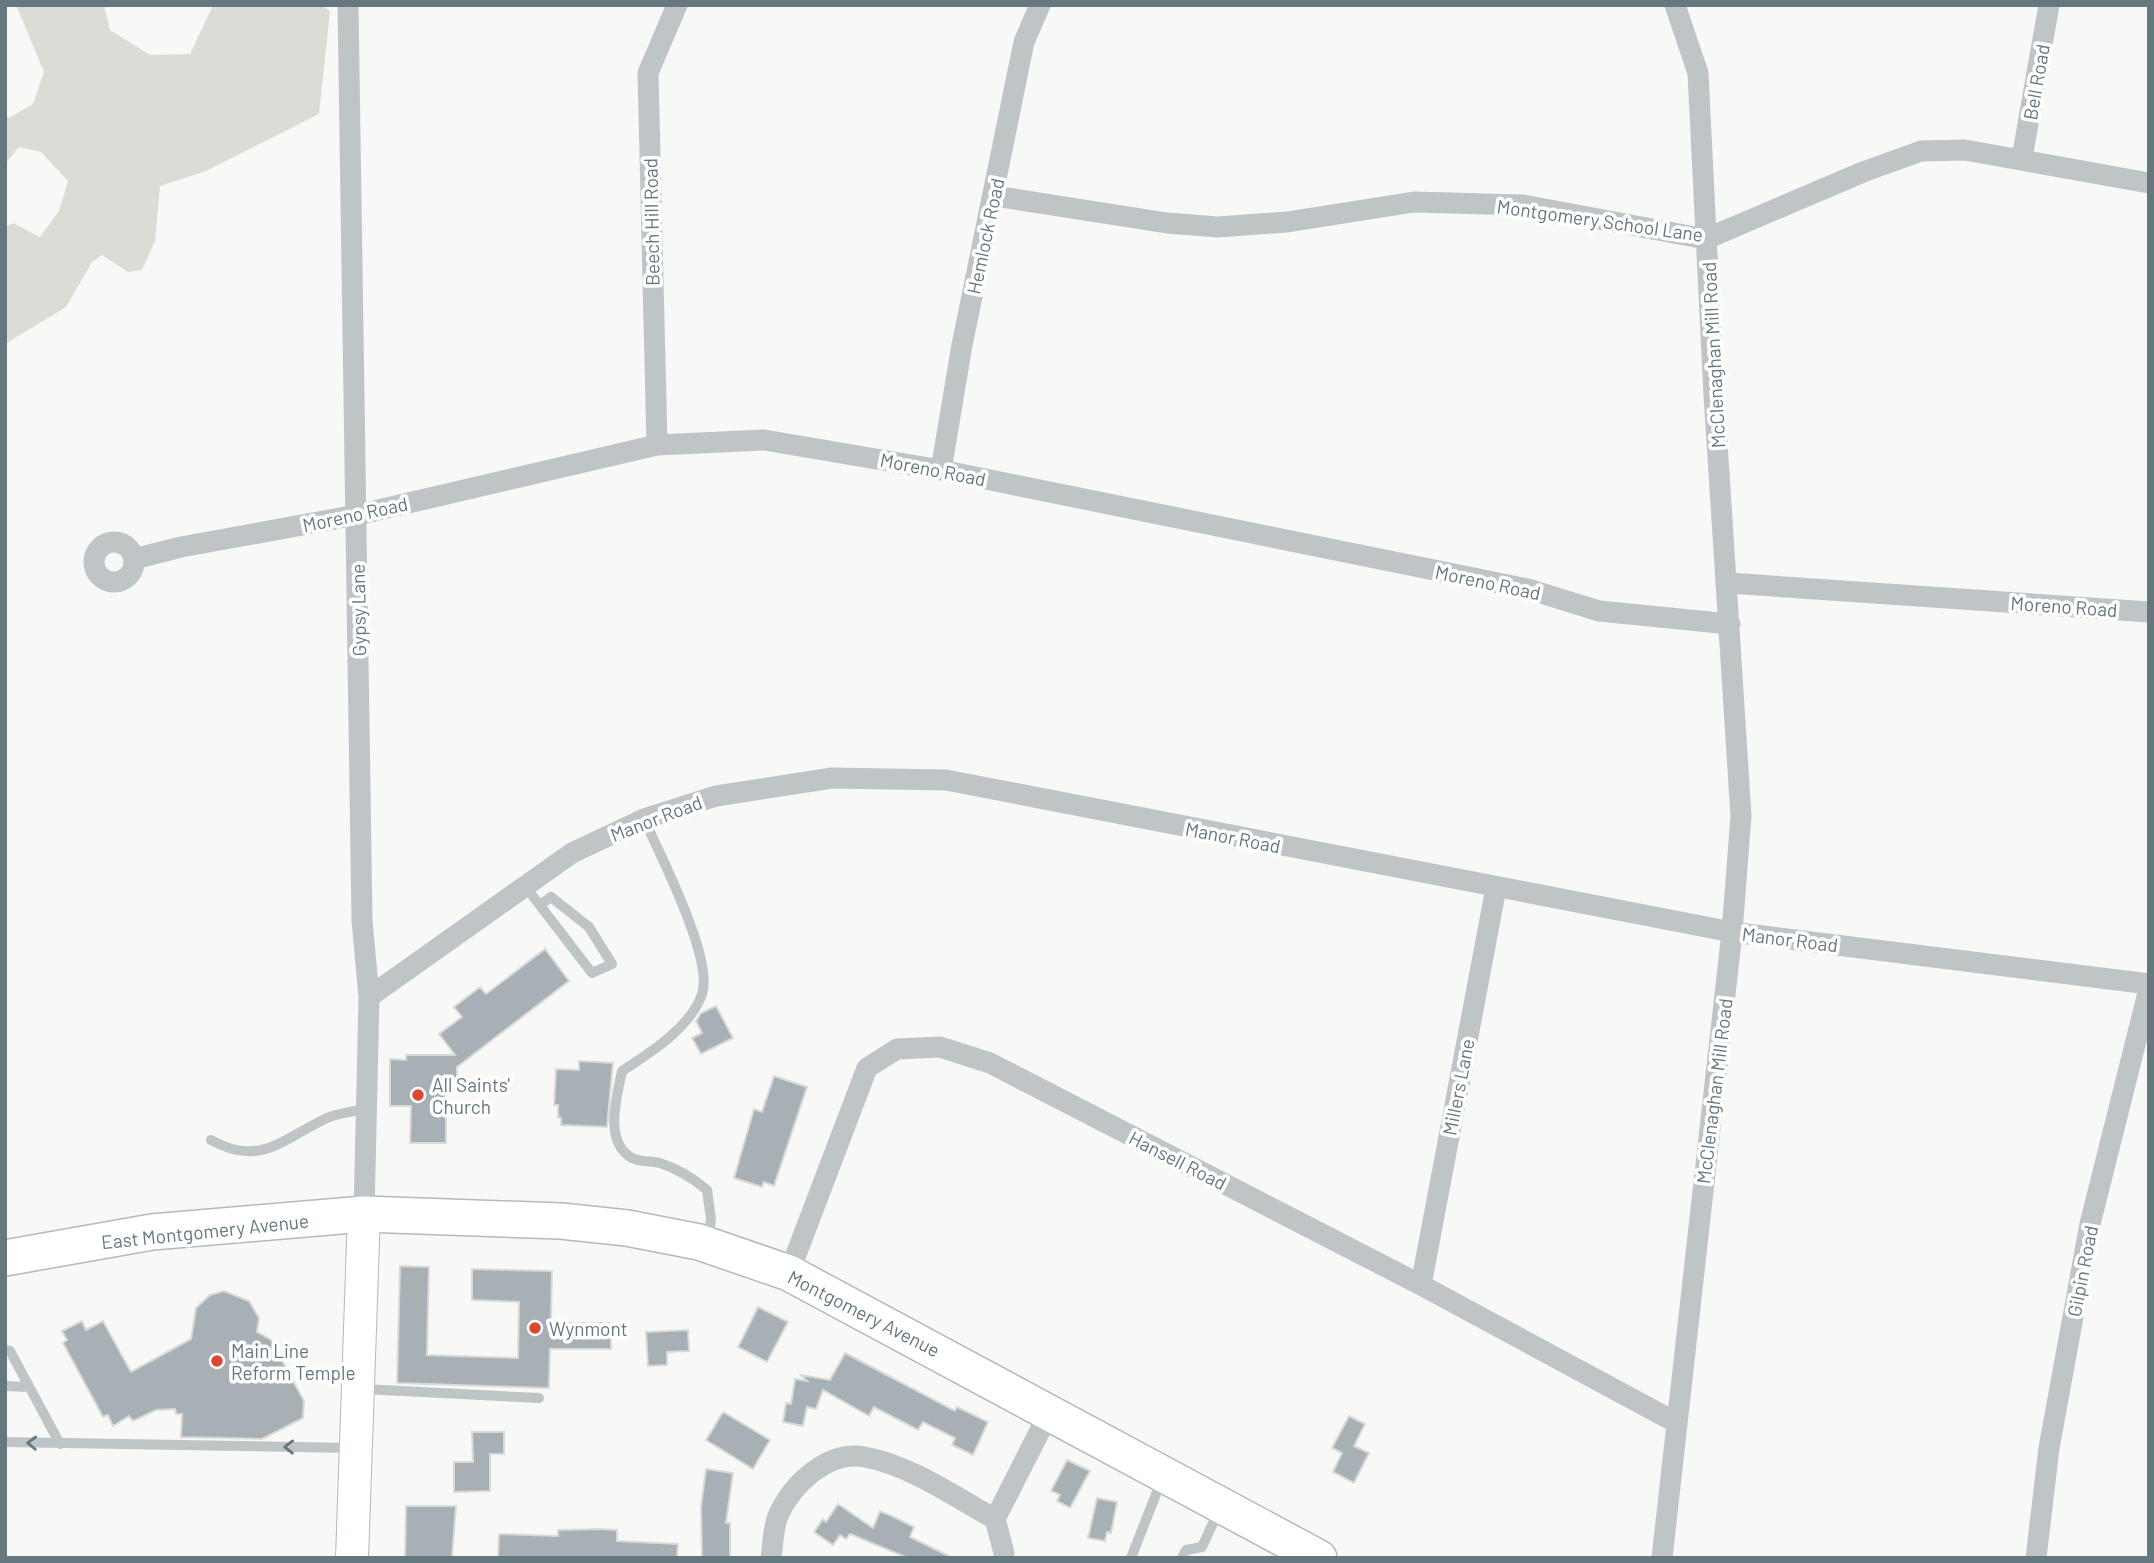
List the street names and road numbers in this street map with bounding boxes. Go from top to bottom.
street label: Bell Road [2018,42,2054,122]
street label: Beech Hill Road [638,158,664,286]
street label: Hemlock Road [961,176,1009,296]
street label: Montgomery School Lane [1495,194,1705,246]
street label: McClenaghan Mill Road [1697,261,1729,449]
street label: Moreno Road [878,447,988,491]
street label: Moreno Road [300,492,410,536]
street label: Moreno Road [1433,560,1543,604]
street label: Gypsy Lane [346,563,370,657]
street label: Moreno Road [2010,591,2118,621]
street label: Manor Road [607,790,705,846]
street label: Manor Road [1183,817,1283,857]
street label: Manor Road [1741,922,1839,956]
street label: McClenaghan Mill Road [1691,997,1737,1185]
street label: Millers Lane [1437,1037,1479,1137]
street label: Hansell Road [1125,1126,1231,1194]
street label: East Montgomery Avenue [100,1209,310,1253]
street label: Gilpin Road [2062,1224,2102,1318]
street label: Montgomery Avenue [784,1265,944,1361]

